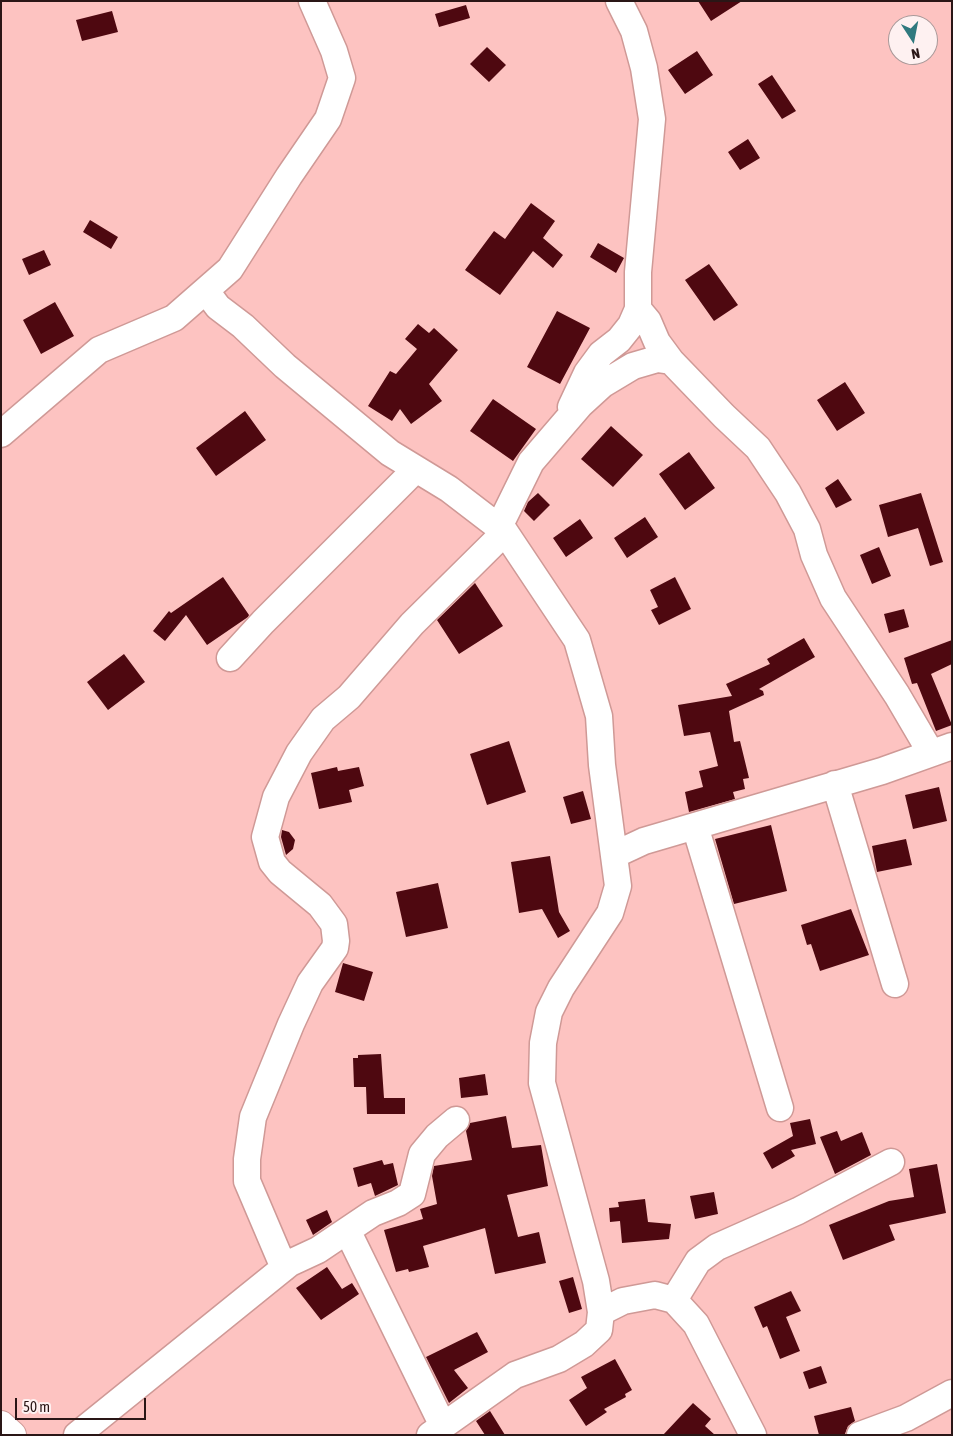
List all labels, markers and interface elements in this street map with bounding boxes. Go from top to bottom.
north arrow [888,15,938,65]
text: N [910,45,921,62]
scale bar [18,1388,149,1420]
text: 50 m [23,1398,50,1415]

